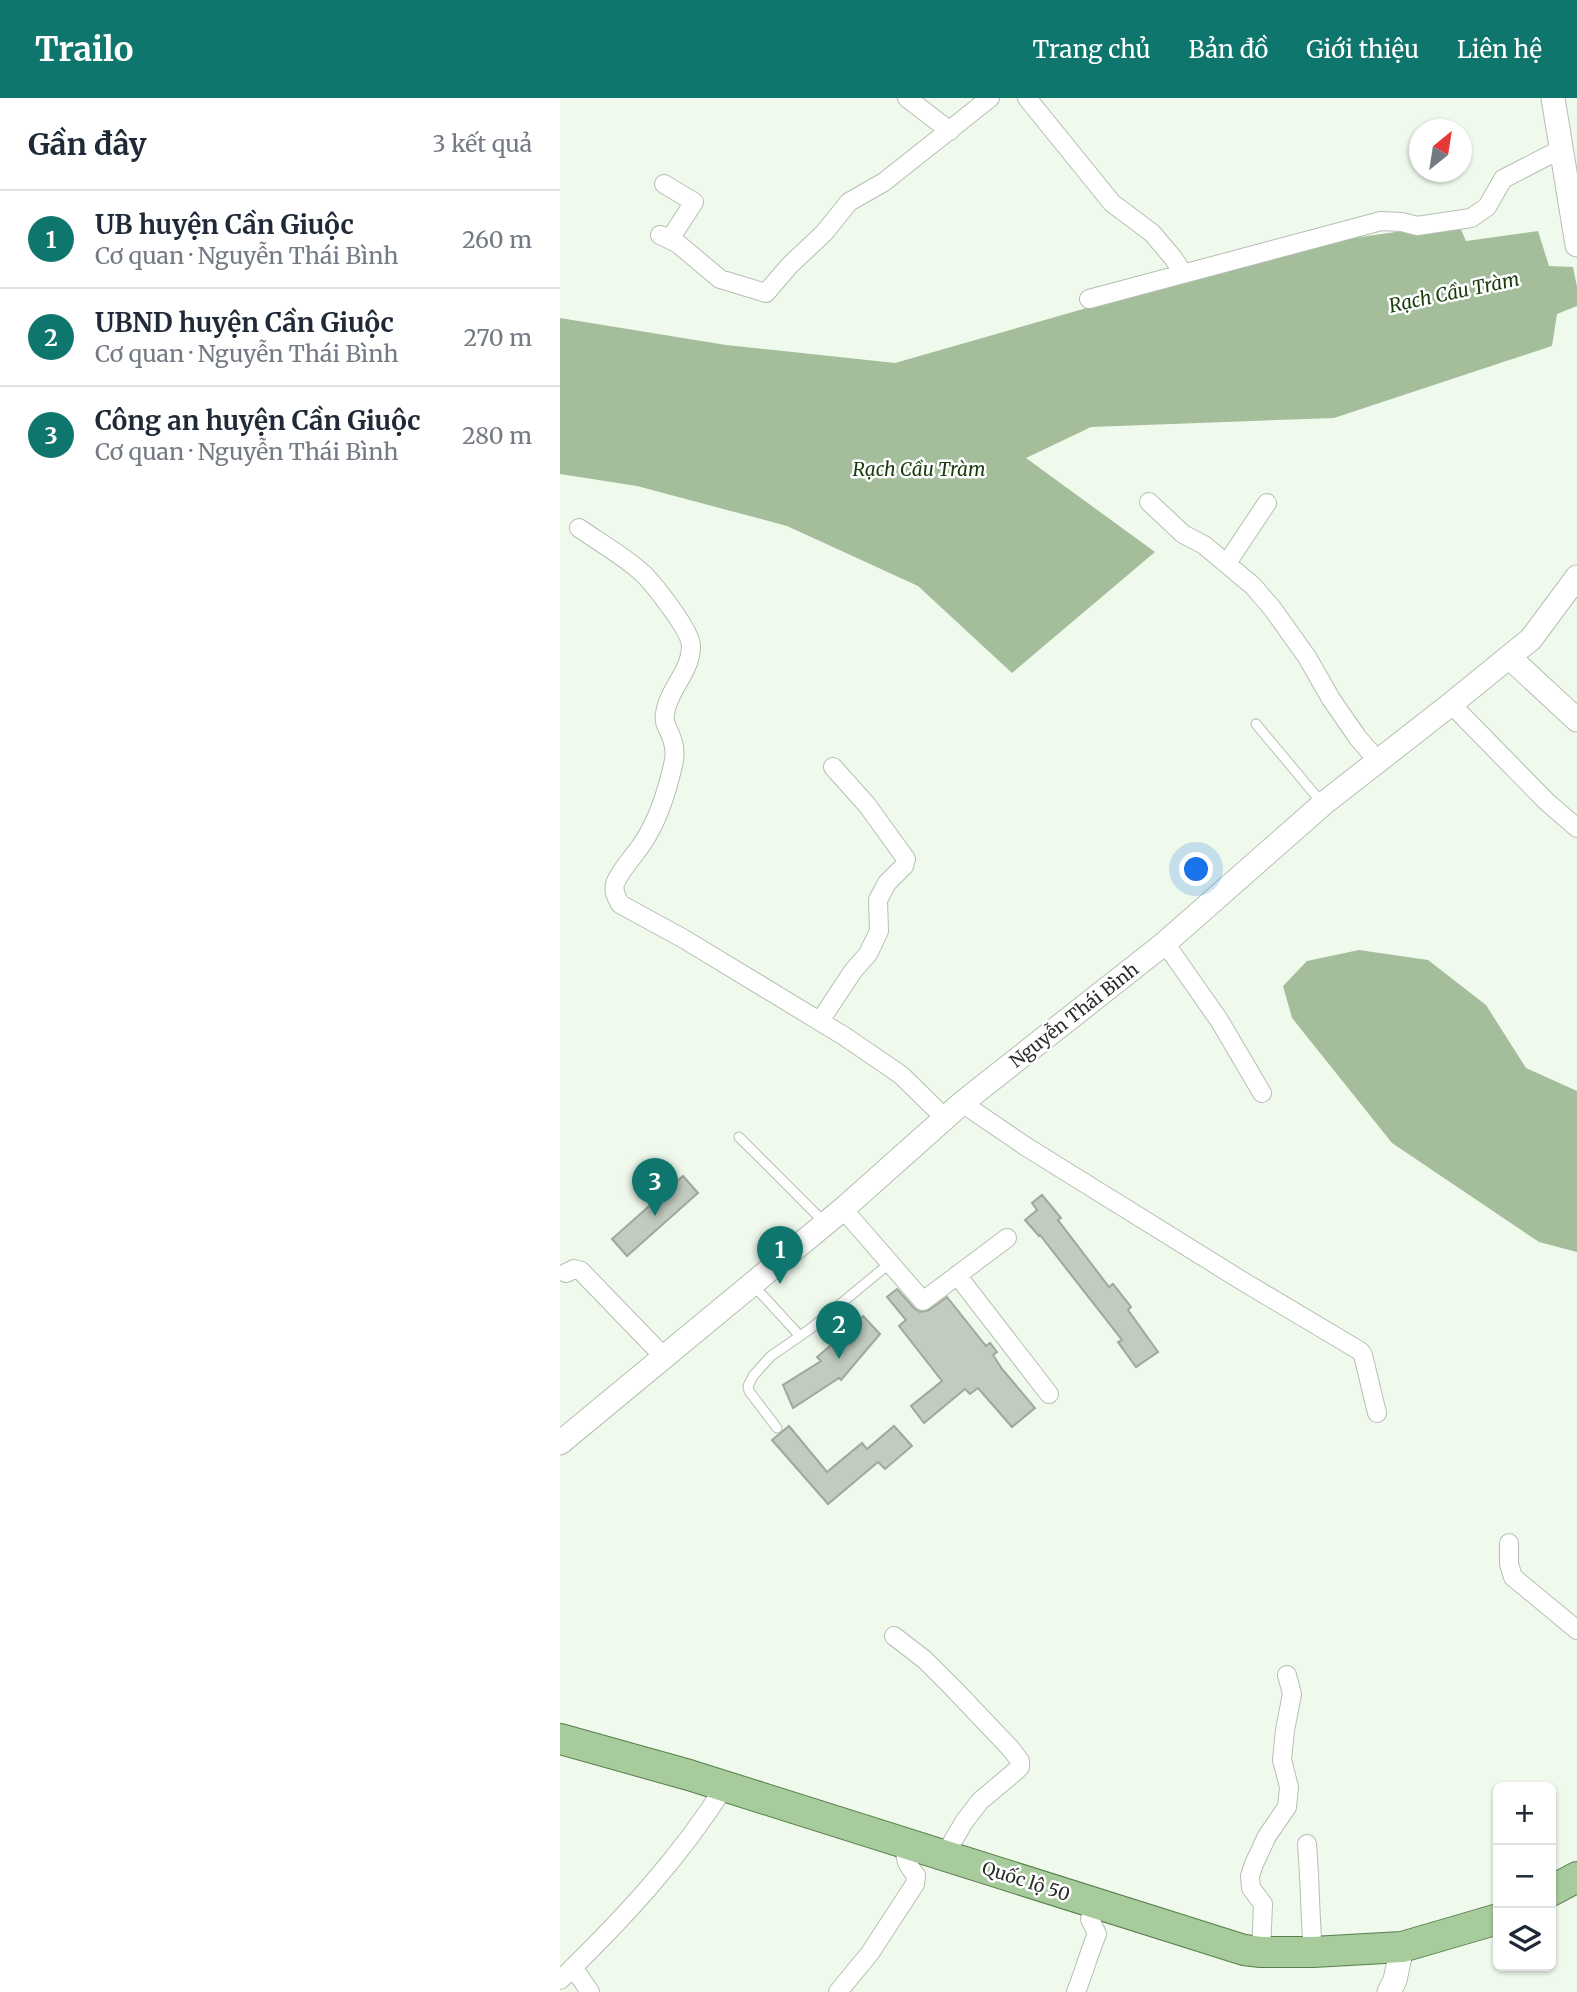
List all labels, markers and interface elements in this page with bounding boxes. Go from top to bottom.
text: Trailo [35,29,133,70]
text: Trang chủ [1032,34,1151,65]
text: Bản đồ [1189,34,1268,65]
text: Giới thiệu [1306,34,1419,65]
text: Liên hệ [1457,34,1542,65]
north arrow [1409,119,1472,182]
text: Gần đây [28,125,147,163]
text: 3 kết quả [433,129,532,158]
text: UB huyện Cần Giuộc [95,208,354,241]
text: 1 [46,225,56,254]
text: 260 m [462,225,532,254]
text: Cơ quan · Nguyễn Thái Bình [95,241,399,270]
water label: Rạch Cầu Tràm [1386,266,1522,318]
text: UBND huyện Cần Giuộc [95,306,394,339]
text: 2 [44,323,58,352]
text: 270 m [464,323,532,352]
text: Cơ quan · Nguyễn Thái Bình [95,339,399,368]
text: Công an huyện Cần Giuộc [95,404,421,437]
text: 3 [44,421,58,450]
text: 280 m [462,421,532,450]
text: Cơ quan · Nguyễn Thái Bình [95,437,399,466]
water label: Rạch Cầu Tràm [853,457,985,481]
your location [1179,852,1213,886]
street label: Nguyễn Thái Bình [1005,957,1143,1072]
pin: 3 [632,1158,678,1216]
pin: 1 [757,1226,803,1284]
pin: 2 [816,1301,862,1359]
map controls [1493,1782,1556,1971]
button: + [1493,1782,1556,1845]
button: − [1493,1845,1556,1908]
street label: Quốc lộ 50 [979,1856,1073,1906]
button: layers [1493,1908,1556,1971]

